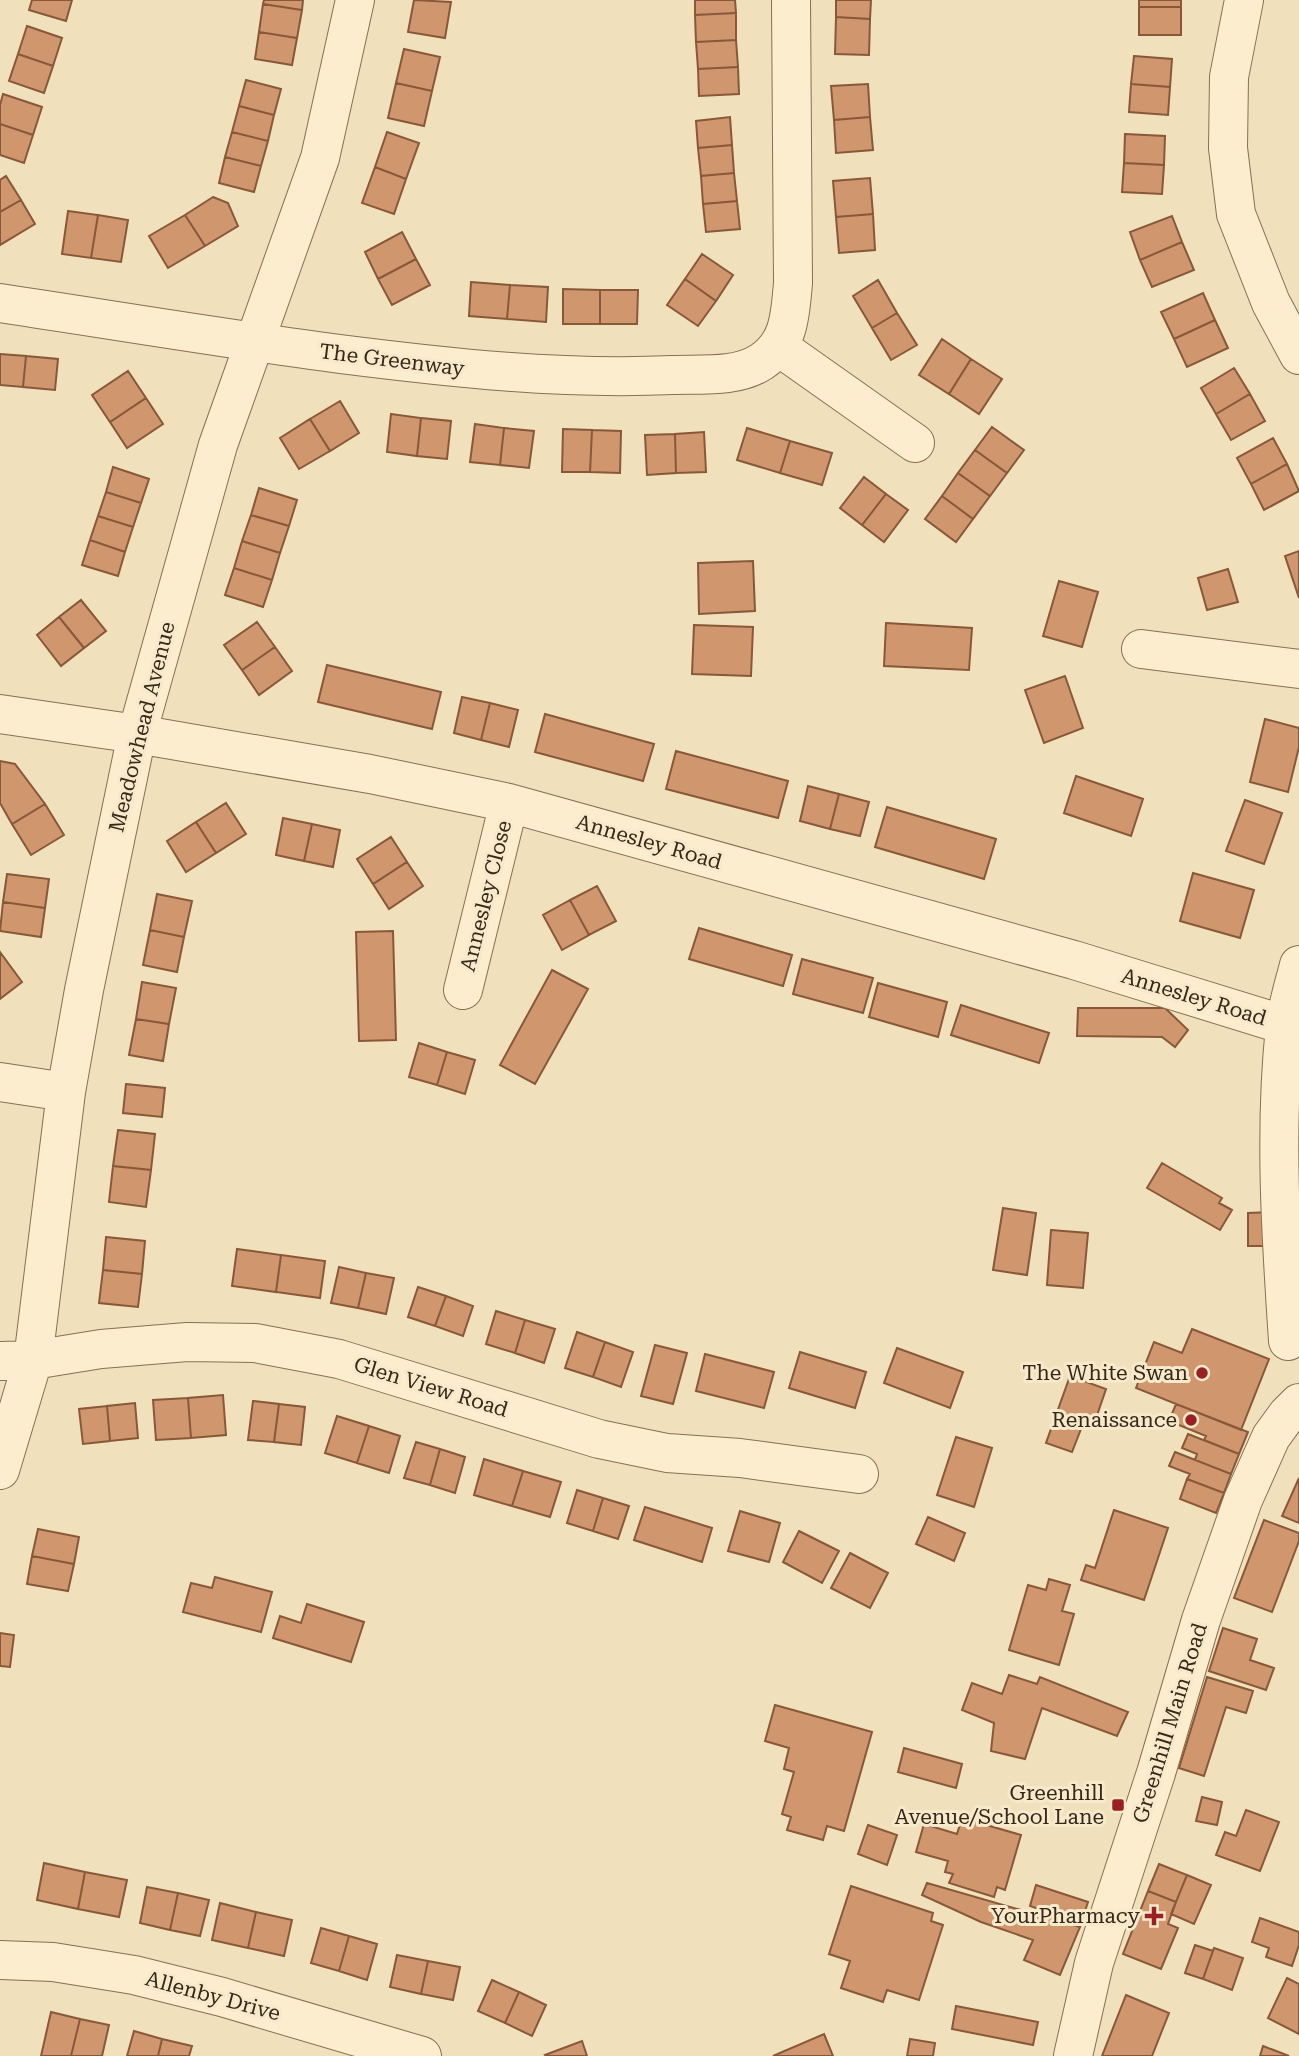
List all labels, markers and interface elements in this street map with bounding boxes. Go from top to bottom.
street label: The Greenway [318,339,467,381]
street label: Meadowhead Avenue [104,619,180,835]
street label: Annesley Road [573,810,725,874]
street label: Annesley Close [456,818,516,974]
street label: Annesley Road [1119,964,1270,1031]
street label: Glen View Road [351,1352,512,1422]
place label: The White Swan [1022,1361,1188,1385]
marker: The White Swan [1194,1365,1210,1381]
place label: Renaissance [1052,1408,1177,1432]
marker: Renaissance [1183,1412,1199,1428]
street label: Greenhill Main Road [1128,1619,1212,1826]
place label: Greenhill Avenue/School Lane [894,1781,1105,1829]
marker: Greenhill Avenue/School Lane [1110,1797,1126,1813]
place label: YourPharmacy [991,1904,1141,1928]
marker: YourPharmacy [1146,1908,1162,1924]
street label: Allenby Drive [143,1966,283,2026]

